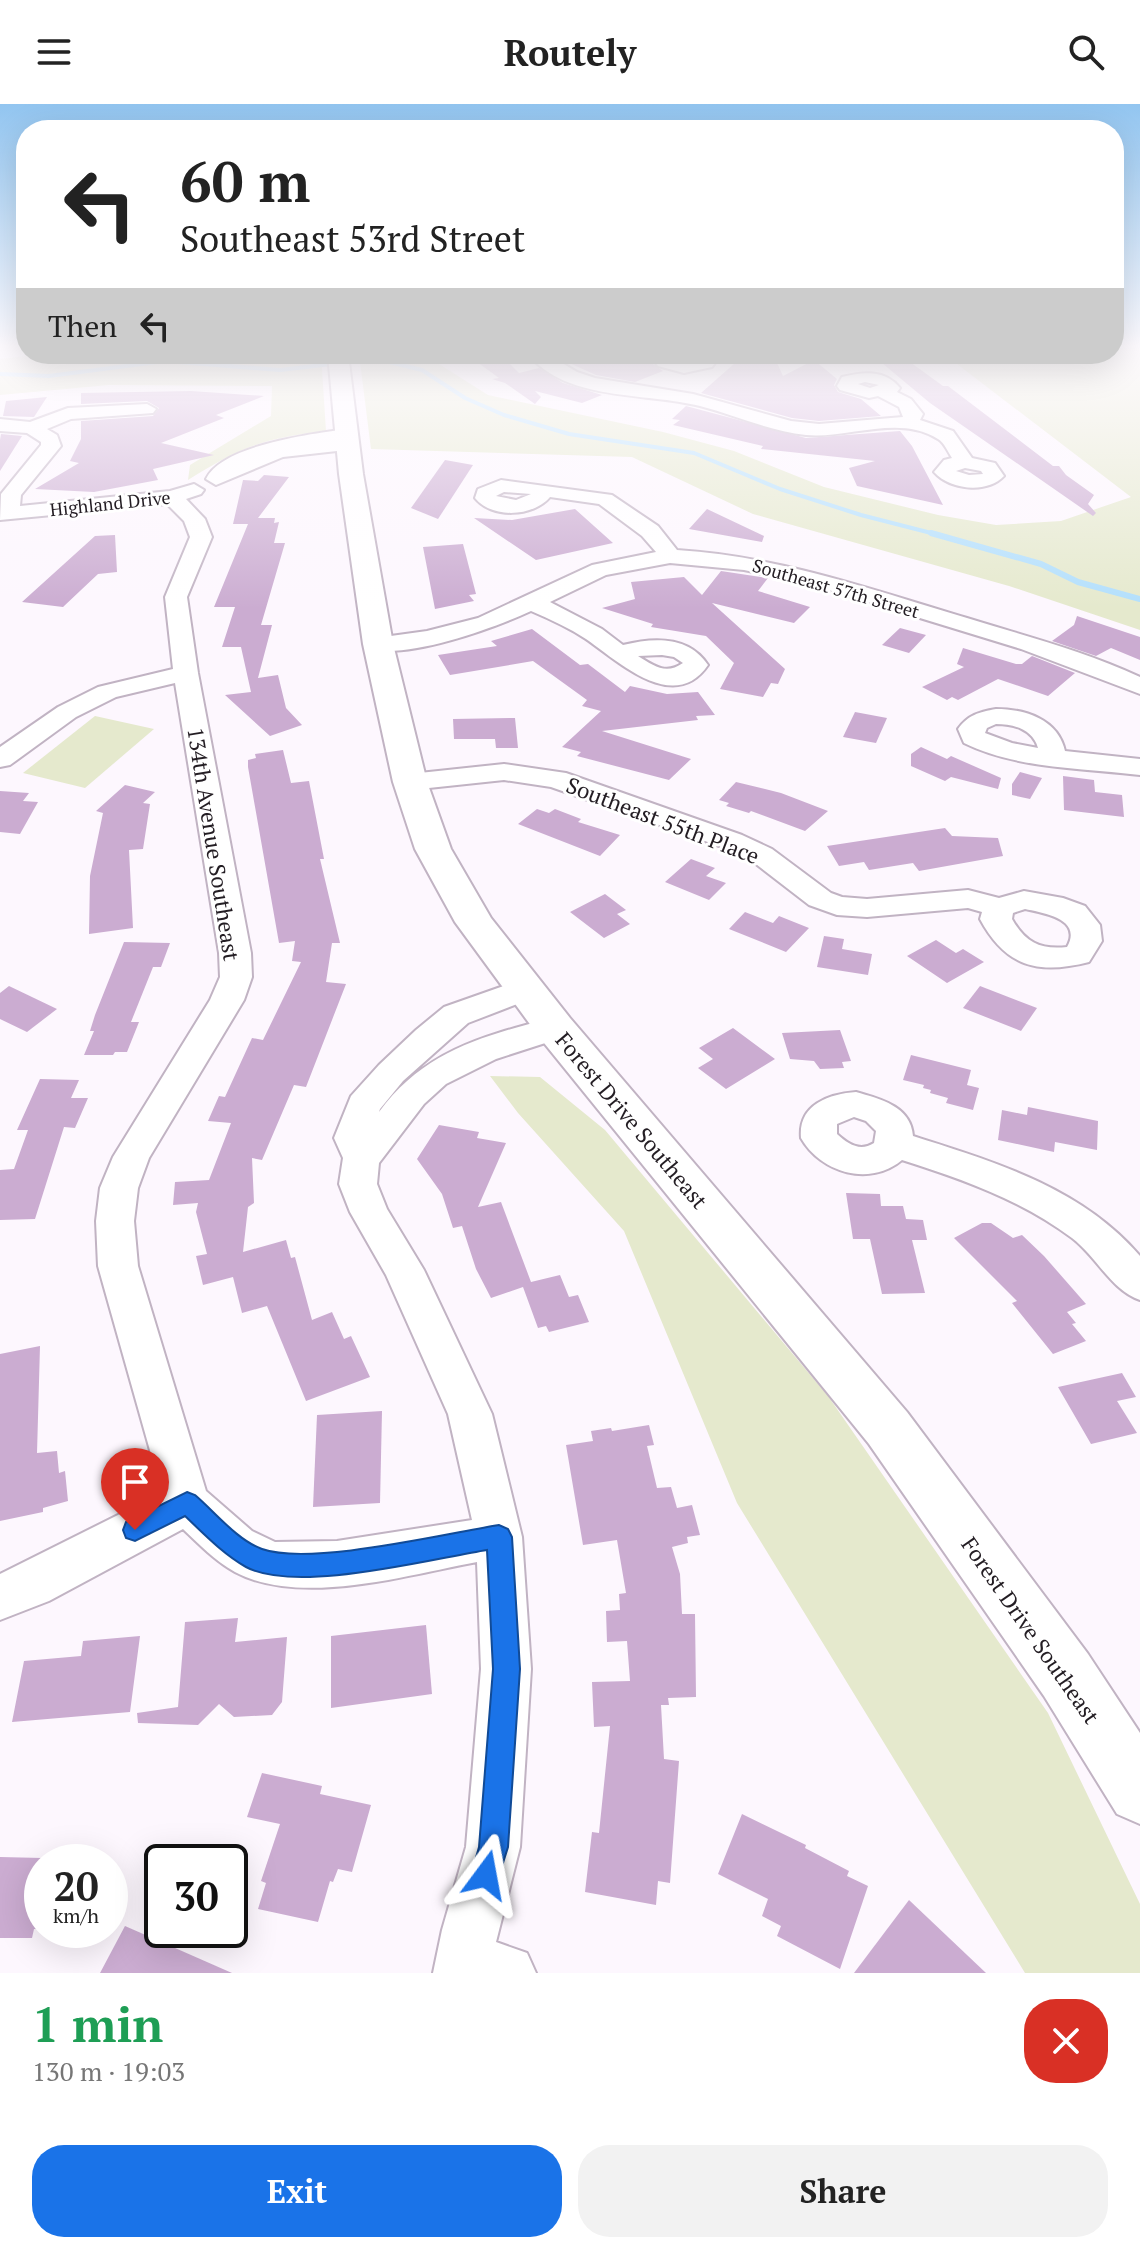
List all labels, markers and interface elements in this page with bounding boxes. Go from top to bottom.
text: Routely [504,29,636,76]
icon: menu [32,30,76,74]
icon: search [1064,30,1108,74]
text: 60 m [180,144,310,218]
icon: left [48,152,152,256]
text: Southeast 53rd Street [180,215,525,262]
icon: left [133,304,177,348]
text: Then [48,306,117,346]
street label: Highland Drive [49,485,171,521]
street label: Southeast 57th Street [750,553,922,623]
street label: 134th Avenue Southeast [181,725,247,963]
street label: Southeast 55th Place [562,770,764,870]
street label: Forest Drive Southeast [550,1026,714,1214]
pin [101,1448,169,1530]
icon: arrive [113,1460,157,1504]
street label: Forest Drive Southeast [955,1531,1107,1729]
position arrow [444,1833,528,1917]
speed limit sign: 30 [144,1844,248,1948]
text: 20 [53,1859,99,1912]
text: km/h [53,1902,99,1929]
text: 1 min [32,1992,163,2056]
button: close [1024,1999,1108,2083]
text: 130 m · 19:03 [32,2054,185,2088]
button: Exit [32,2145,562,2237]
button: Share [578,2145,1108,2237]

